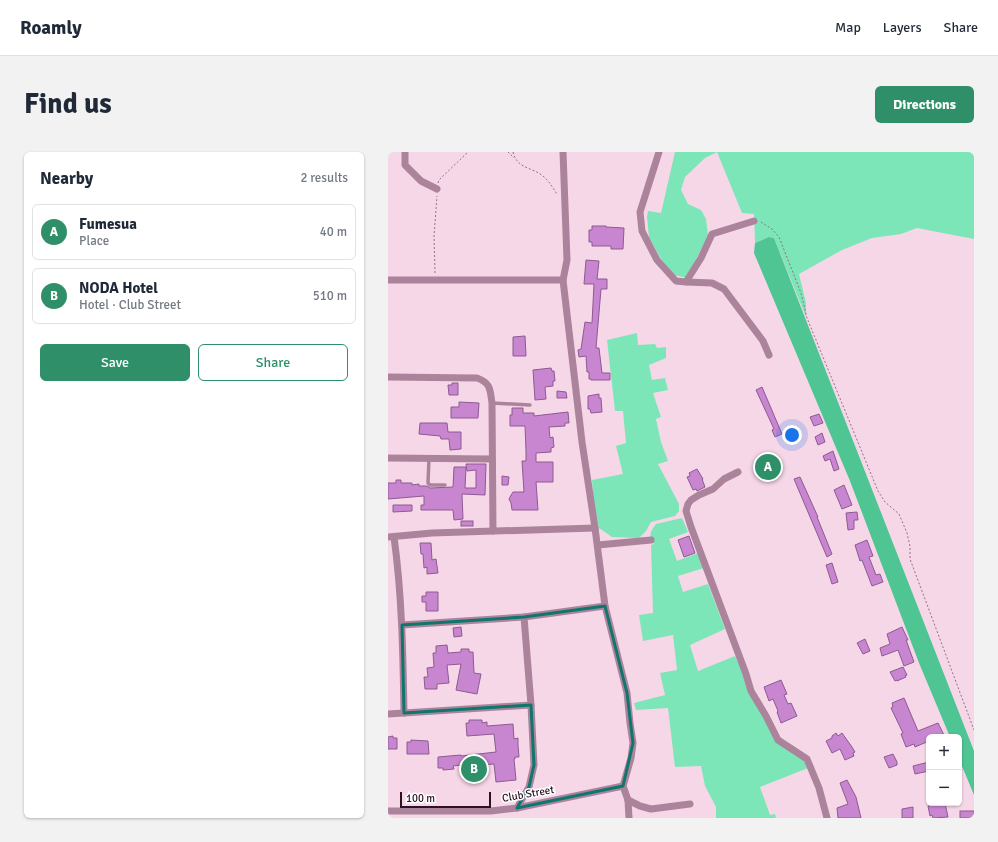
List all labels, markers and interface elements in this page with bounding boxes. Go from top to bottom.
text: Roamly [20,16,82,40]
text: Map [835,19,861,36]
text: Layers [883,19,922,36]
text: Share [944,19,978,36]
button: Directions [875,86,974,123]
text: Find us [24,87,112,121]
text: Nearby [40,168,93,189]
text: 2 results [300,170,348,186]
text: Fumesua [79,215,137,233]
text: A [50,224,58,240]
text: 40 m [320,224,347,240]
text: Place [79,233,109,249]
text: NODA Hotel [79,279,158,297]
text: B [50,288,58,304]
text: 510 m [313,288,347,304]
text: Hotel · Club Street [79,297,181,313]
button: Save [40,344,190,381]
button: Share [198,344,348,381]
your location [782,425,802,445]
pin: A [755,452,781,482]
map controls [926,734,962,806]
button: + [926,734,962,770]
pin: B [461,754,487,784]
button: − [926,770,962,806]
street label: Club Street [501,783,555,805]
scale bar [400,790,491,809]
text: 100 m [406,792,435,805]

